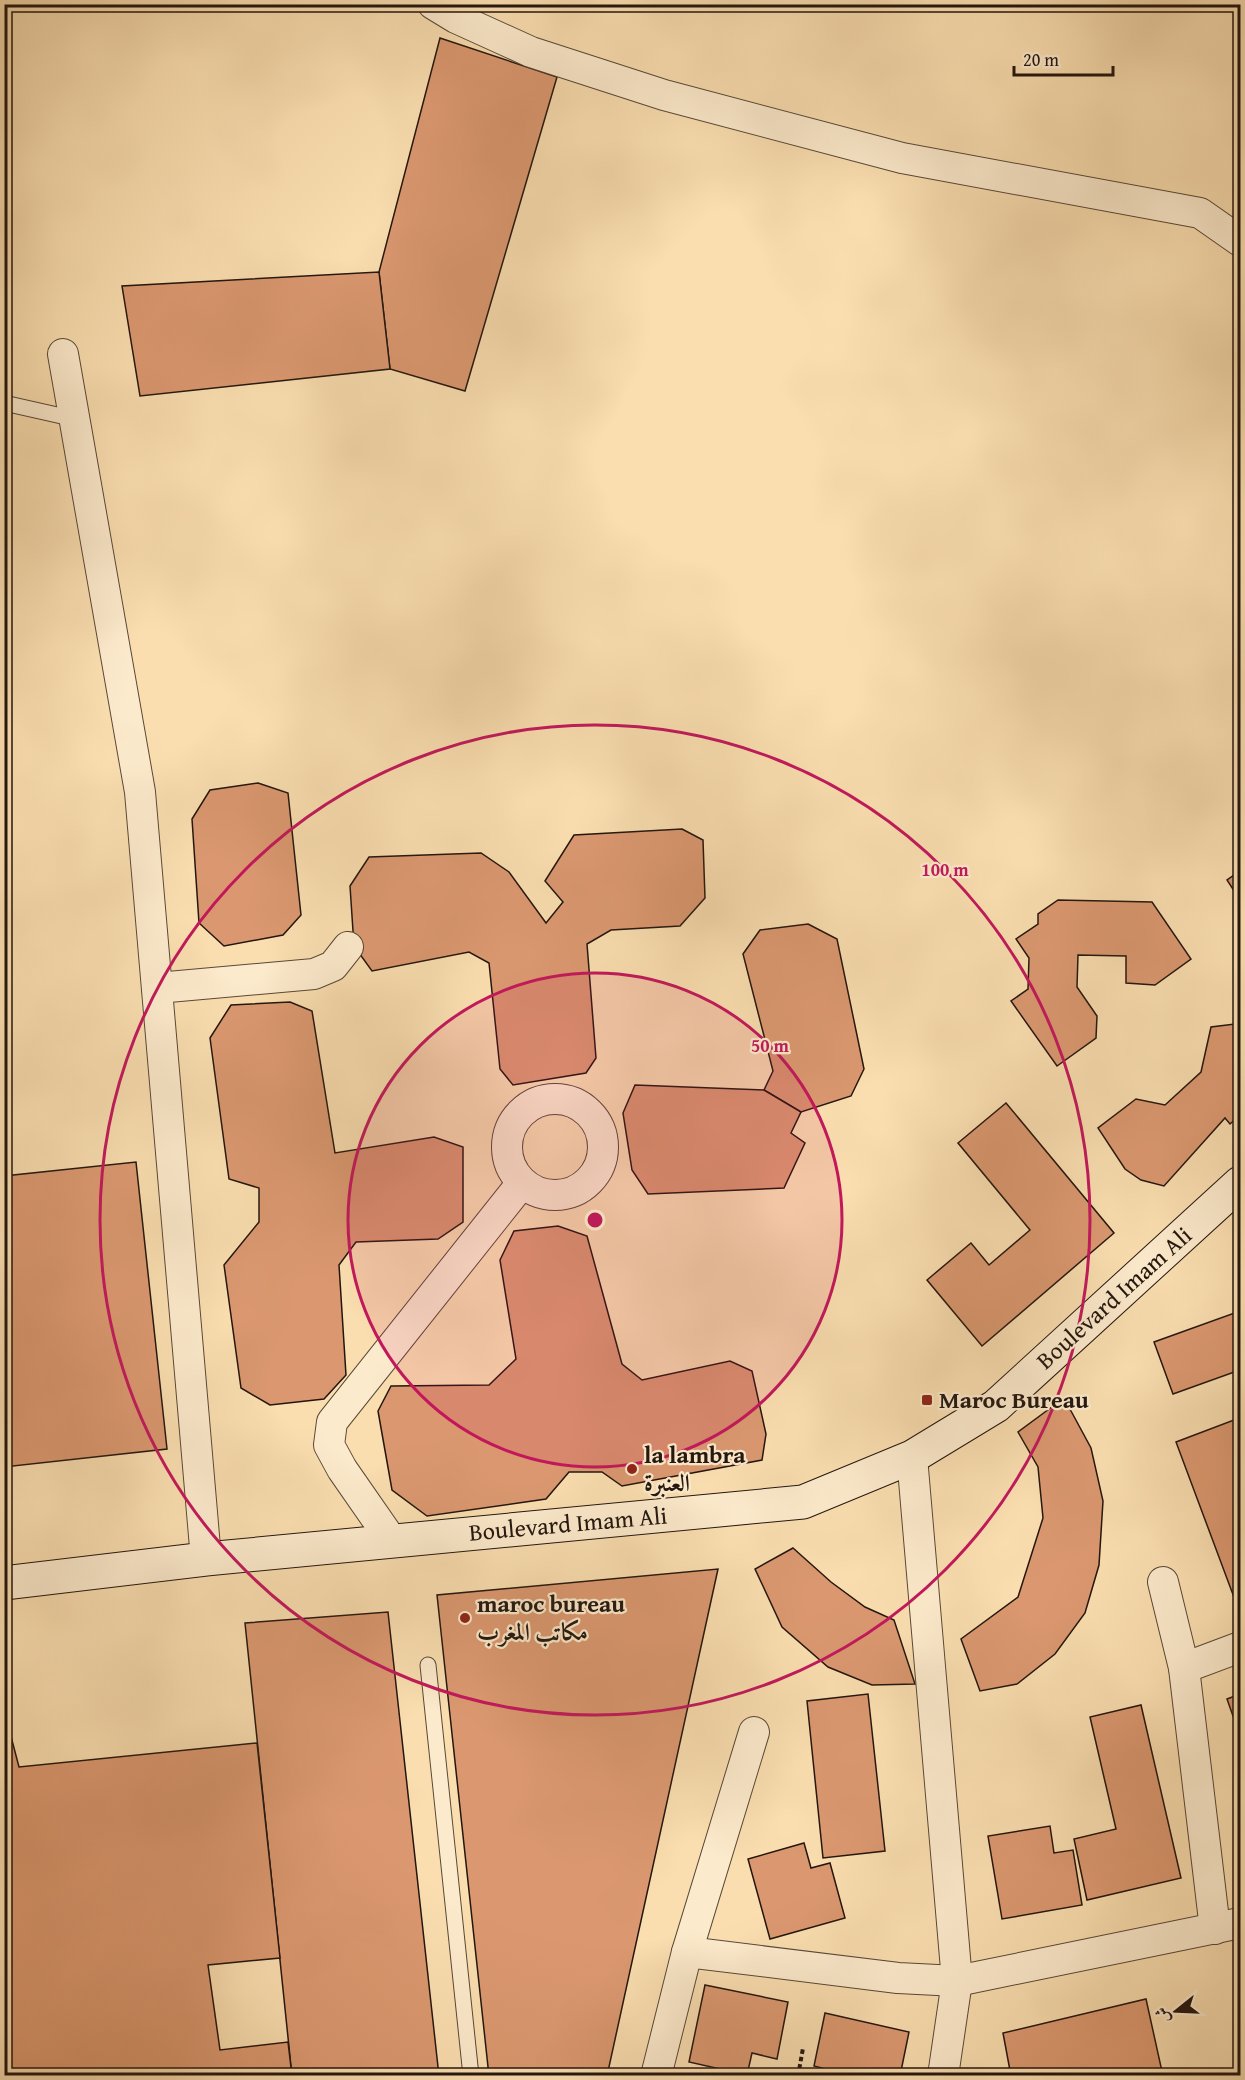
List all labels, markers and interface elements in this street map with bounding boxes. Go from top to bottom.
scale bar [1014,39,1113,77]
text: 20 m [1023,46,1059,73]
text: 100 m [921,856,969,883]
text: 50 m [751,1032,790,1059]
centre of rings [585,1210,605,1230]
street label: Boulevard Imam Ali [1028,1218,1199,1377]
place label: Maroc Bureau [939,1382,1089,1417]
marker: Maroc Bureau [920,1393,934,1407]
place label: la lambra العنبرة [644,1437,746,1500]
marker: la lambra العنبرة [625,1462,639,1476]
street label: Boulevard Imam Ali [467,1497,669,1550]
place label: maroc bureau مكاتب المغرب [477,1586,625,1649]
marker: maroc bureau مكاتب المغرب [458,1611,472,1625]
north arrow [1146,1981,1206,2041]
text: ش [1148,2004,1176,2027]

